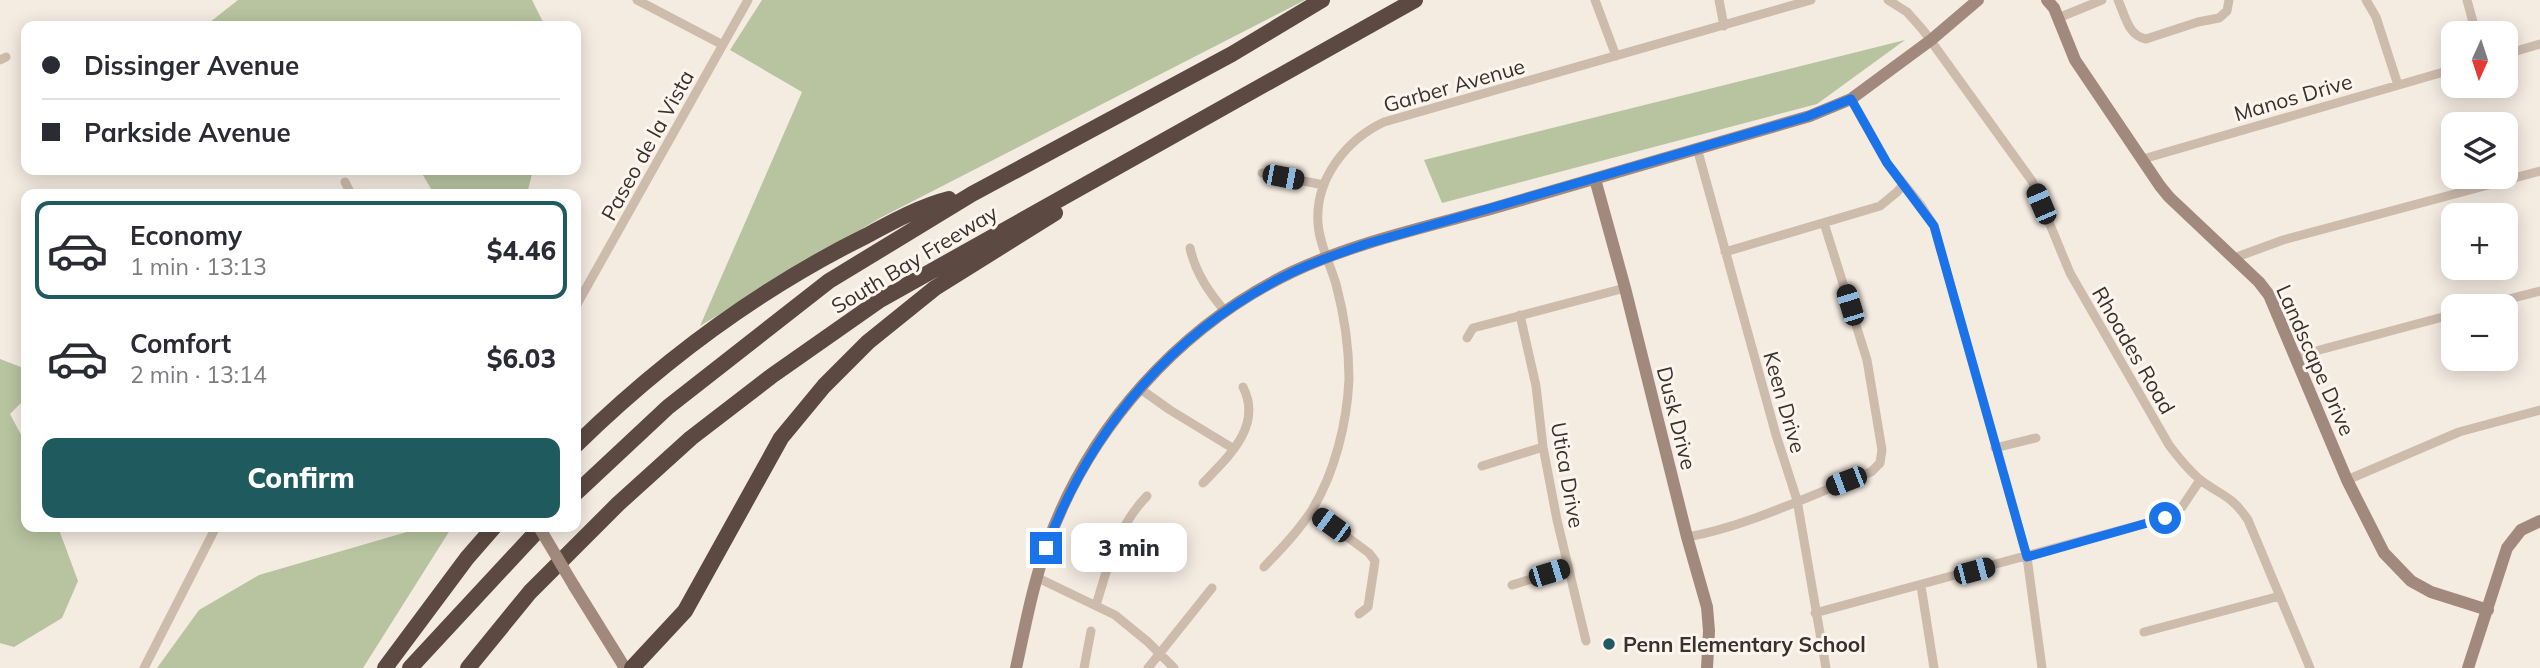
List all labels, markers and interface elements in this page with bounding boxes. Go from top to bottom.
north arrow [2441,21,2518,98]
map controls [2441,21,2518,371]
text: Dissinger Avenue [84,49,299,82]
street label: Garber Avenue [1380,52,1528,118]
street label: Paseo de la Vista [595,65,699,225]
street label: Manos Drive [2231,68,2355,126]
button: layers [2441,112,2518,189]
text: Parkside Avenue [84,116,291,149]
car [1261,163,1306,191]
car [2024,181,2059,227]
street label: South Bay Freeway [826,199,1002,319]
button: + [2441,203,2518,280]
icon: car [46,219,109,282]
text: Economy [130,219,242,252]
text: $4.46 [487,234,556,267]
text: 1 min · 13:13 [130,252,267,281]
street label: Landscape Drive [2271,280,2361,440]
car [1834,282,1867,328]
street label: Rhoades Road [2087,282,2181,418]
button: − [2441,294,2518,371]
icon: car [46,327,109,390]
text: Comfort [130,327,231,360]
text: $6.03 [487,342,556,375]
street label: Keen Drive [1758,348,1812,456]
text: 2 min · 13:14 [130,360,267,389]
street label: Dusk Drive [1652,364,1702,472]
street label: Utica Drive [1546,420,1590,530]
button: Confirm [42,438,560,518]
car [1823,464,1870,498]
route start [2149,502,2181,534]
car [1308,504,1355,546]
callout: 3 min [1070,524,1186,572]
route end [1030,532,1062,564]
text: 3 min [1098,533,1160,562]
car [1951,555,1998,587]
car [1526,557,1573,589]
place label: Penn Elementary School [1623,631,1866,657]
marker: Penn Elementary School [1601,636,1617,652]

